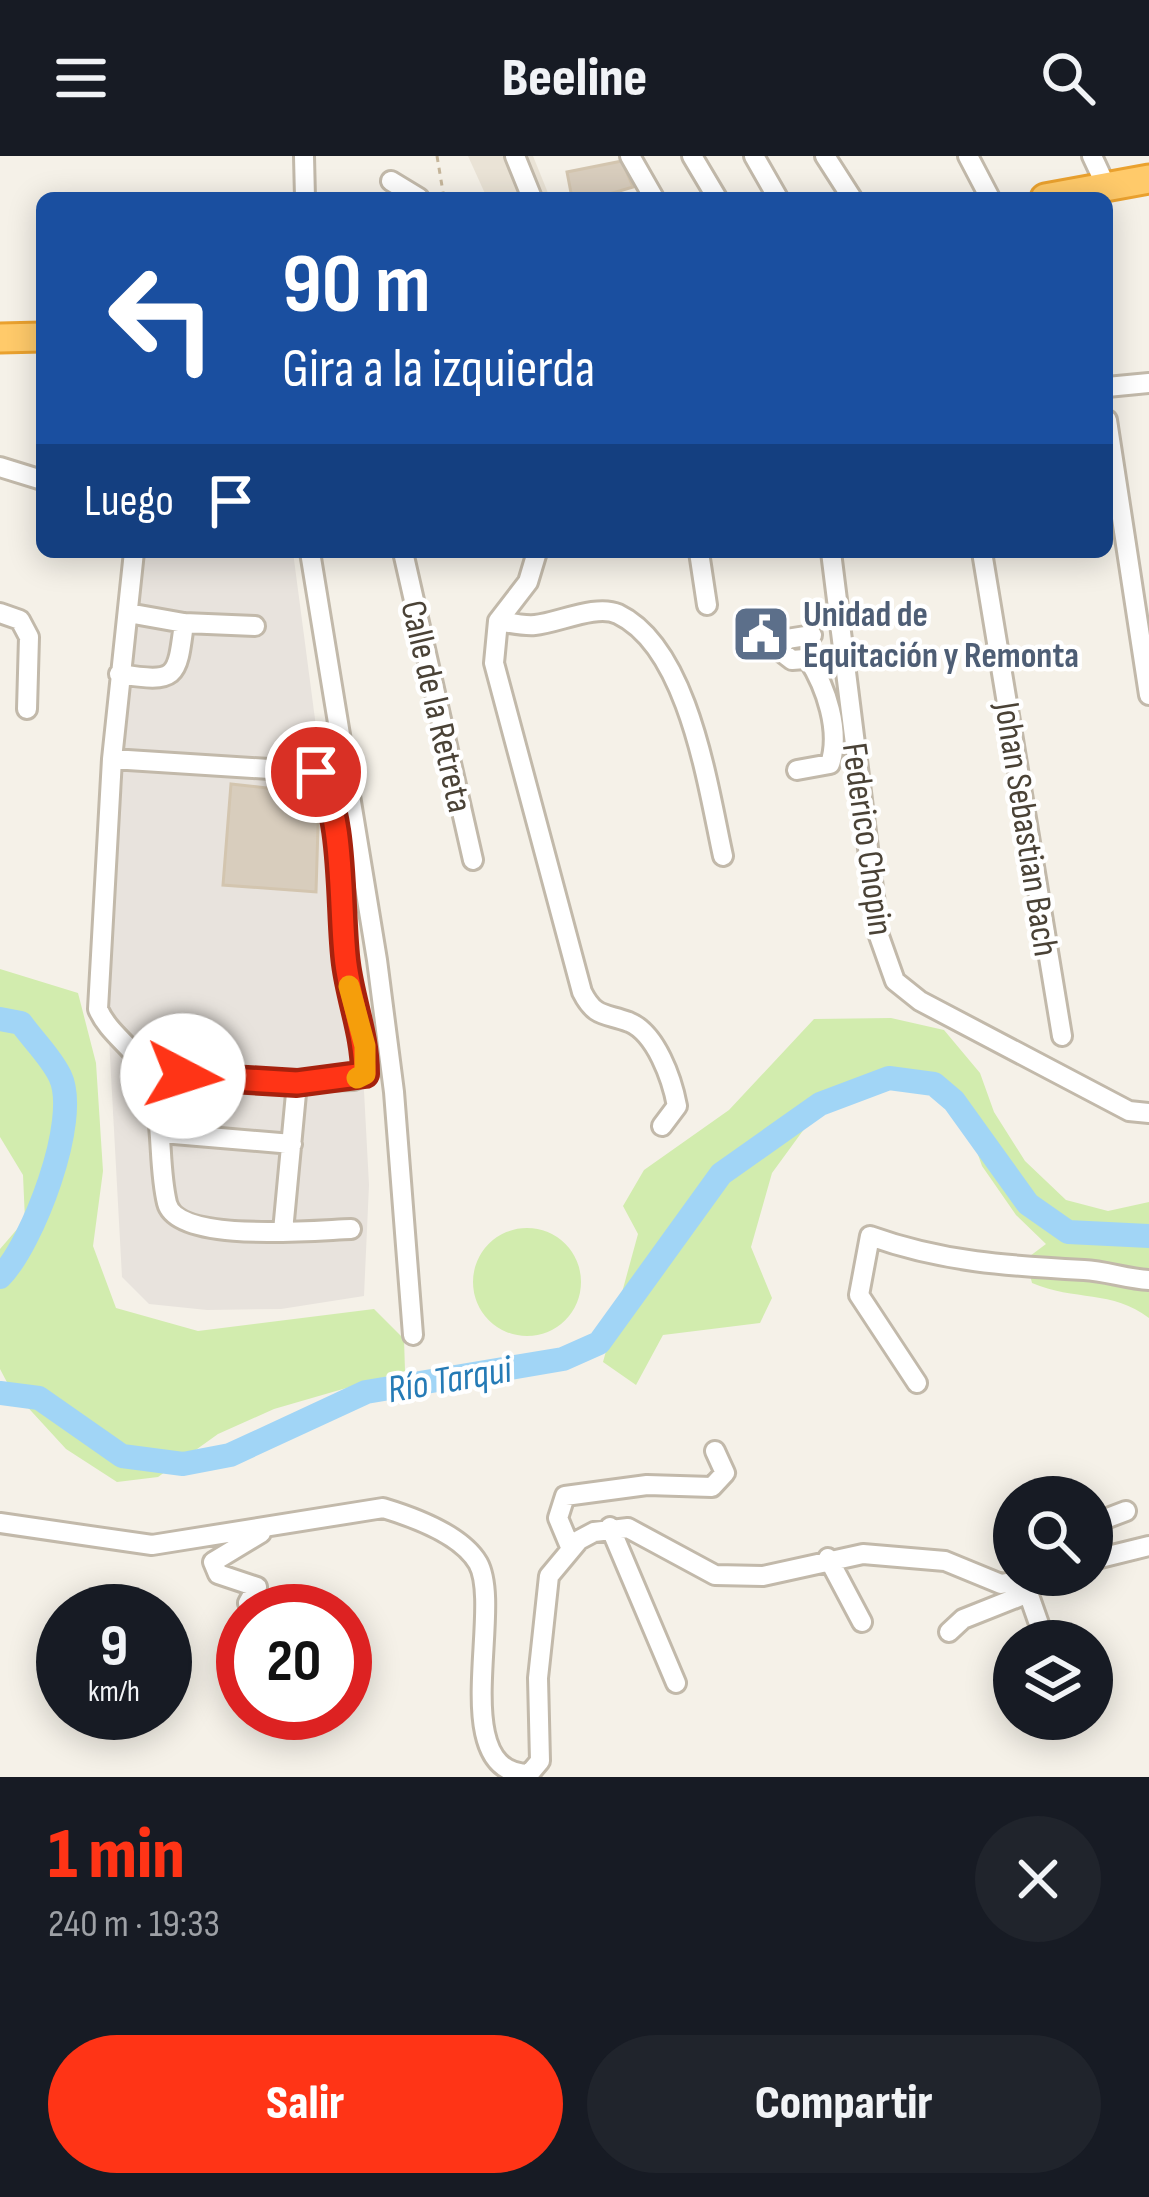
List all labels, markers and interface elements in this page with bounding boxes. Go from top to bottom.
icon: menu [48,45,114,111]
icon: search [1035,45,1101,111]
text: Beeline [502,46,647,111]
text: 90 m [282,235,431,336]
icon: left [84,240,240,396]
text: Gira a la izquierda [282,337,595,402]
icon: arrive [198,468,264,534]
text: Luego [84,474,174,529]
place label: Unidad de Equitación y Remonta [803,594,1079,678]
street label: Calle de la Retreta [390,596,481,817]
public building icon: Unidad de Equitación y Remonta [730,603,792,665]
street label: Johan Sebastian Bach [984,698,1067,960]
pin [265,721,367,823]
icon: arrive [283,739,349,805]
street label: Federico Chopin [832,740,901,938]
position arrow [120,1013,246,1139]
water label: Río Tarqui [384,1346,517,1414]
map controls [993,1476,1113,1740]
button: search [993,1476,1113,1596]
speed limit sign: 20 [216,1584,372,1740]
text: 9 [100,1611,128,1683]
button: layers [993,1620,1113,1740]
text: km/h [88,1674,140,1710]
text: 1 min [48,1812,185,1899]
button: close [975,1816,1101,1942]
text: 240 m · 19:33 [48,1901,220,1948]
button: Salir [48,2035,563,2173]
button: Compartir [587,2035,1101,2173]

